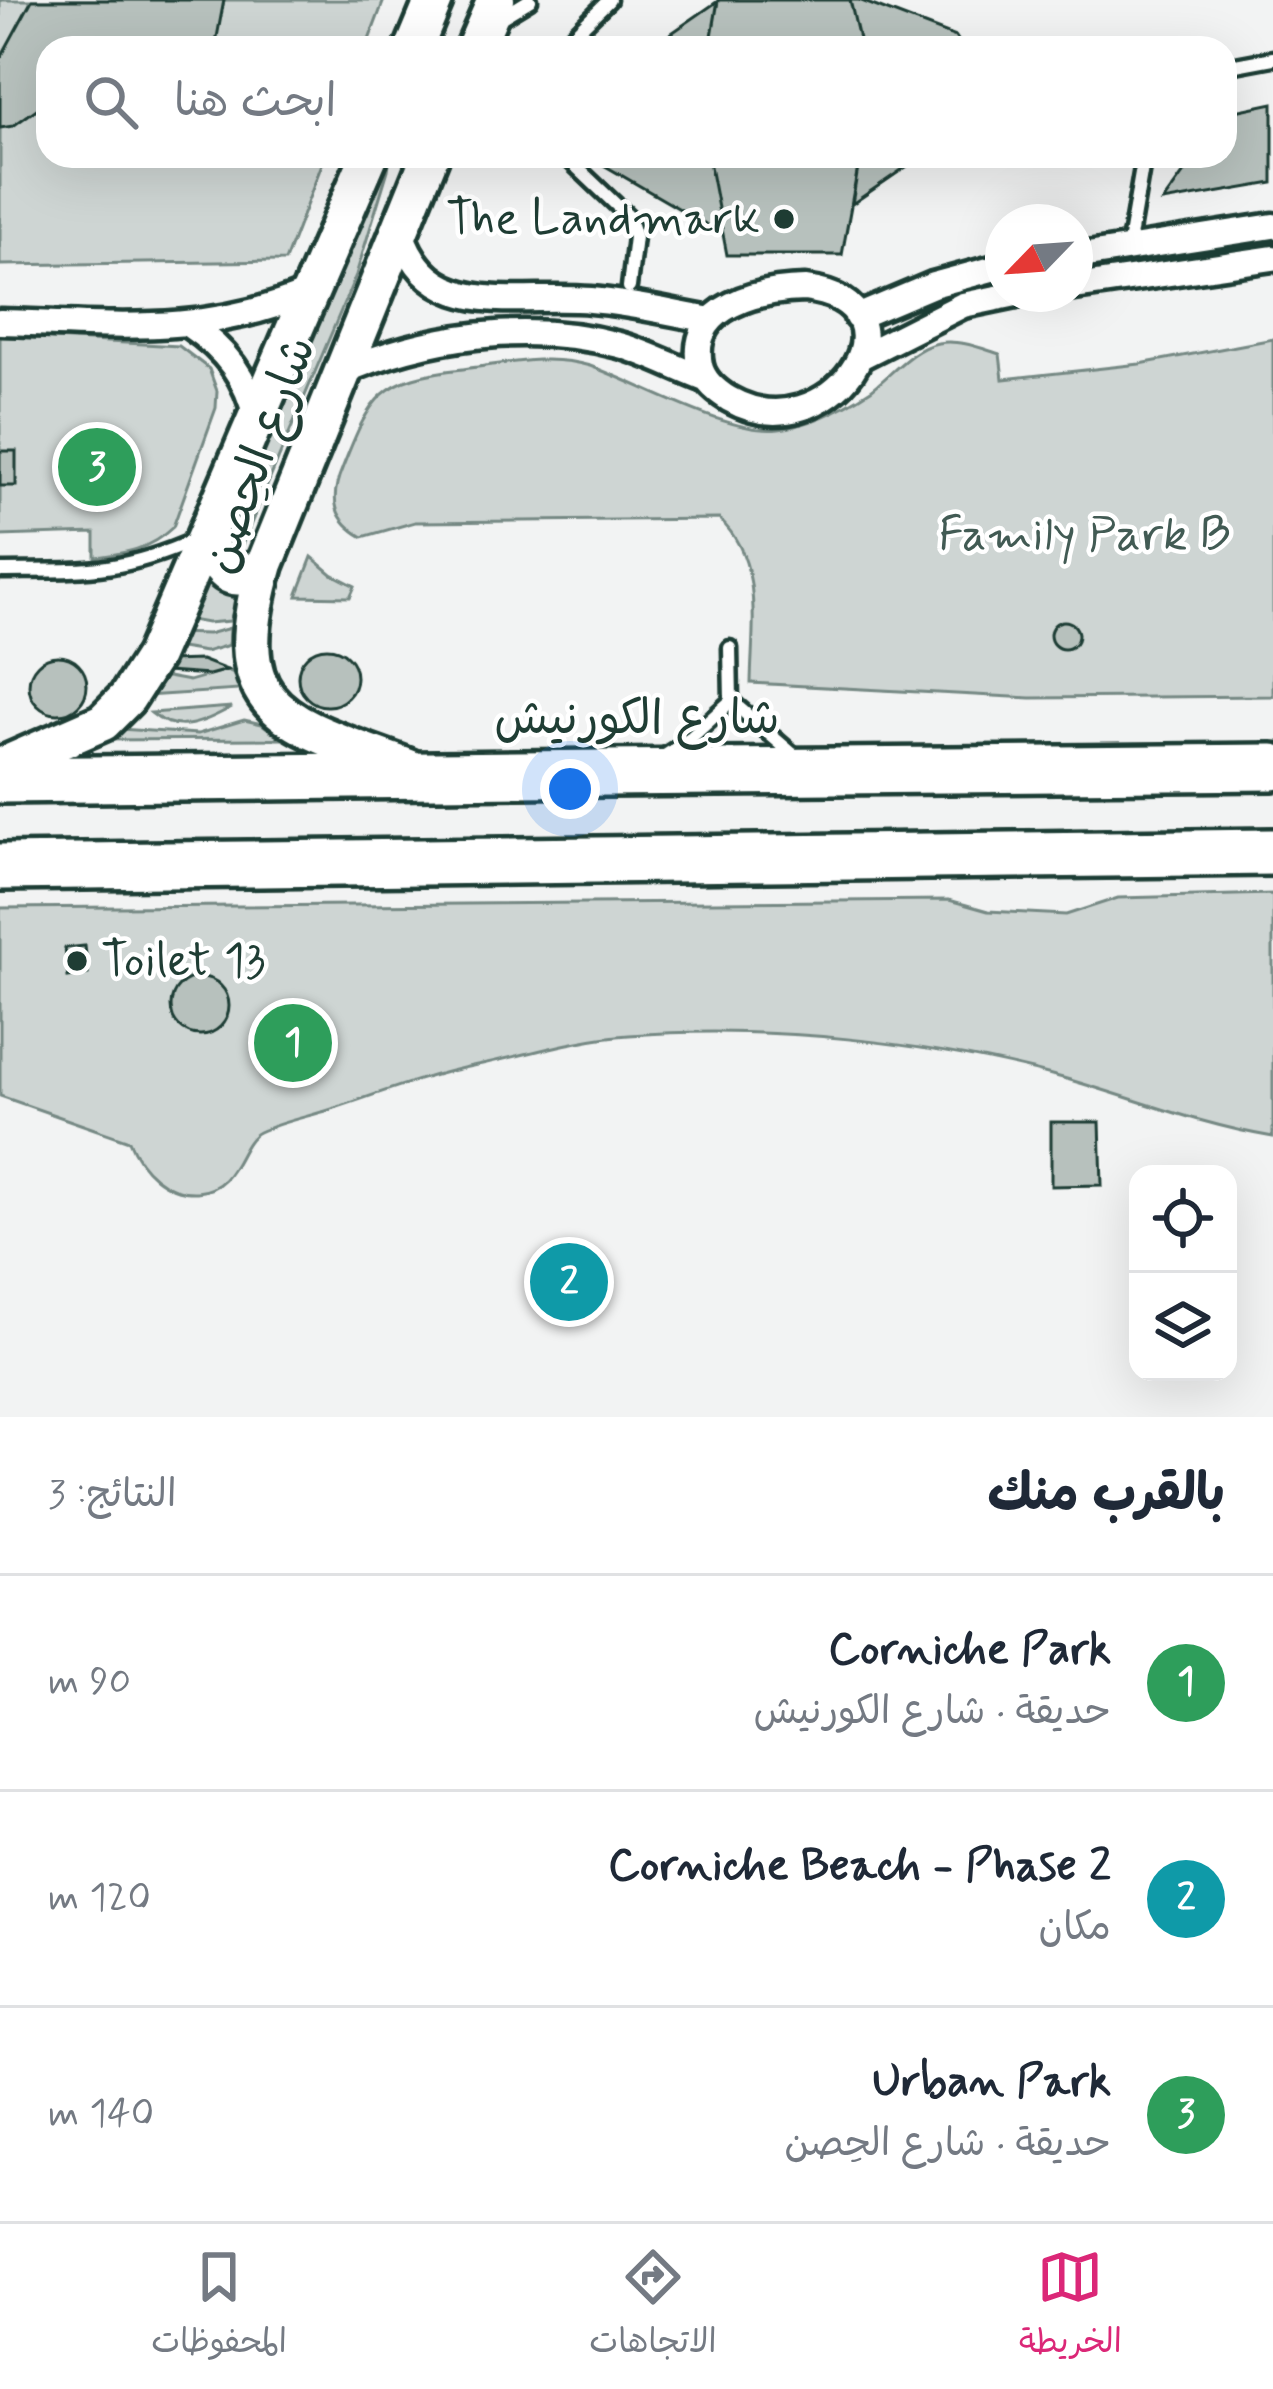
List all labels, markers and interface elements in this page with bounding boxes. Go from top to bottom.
search box [36,36,1237,168]
icon: search [78,69,144,135]
text: ابحث هنا [174,73,337,132]
place label: The Landmark [446,188,760,251]
north arrow [985,204,1093,312]
marker: The Landmark [771,206,797,232]
street label: شارع الحِصن [188,328,332,582]
pin: 3 [58,422,136,512]
park label: Family Park B [938,504,1230,567]
street label: شارع الكورنيش [494,688,780,751]
your location [540,759,600,819]
place label: Toilet 13 [101,930,266,993]
marker: Toilet 13 [64,948,90,974]
pin: 1 [254,998,332,1088]
map controls [1129,1165,1237,1381]
button: locate [1129,1165,1237,1273]
pin: 2 [530,1237,608,1327]
button: layers [1129,1273,1237,1381]
text: بالقرب منك [988,1462,1225,1528]
text: النتائج: 3 [48,1470,177,1521]
text: Corniche Park [828,1621,1111,1680]
text: 90 m [48,1657,131,1708]
text: 1 [1177,1657,1195,1708]
text: حديقة · شارع الكورنيش [753,1687,1111,1738]
text: Corniche Beach - Phase 2 [608,1837,1111,1896]
text: 120 m [48,1873,151,1924]
text: 2 [1176,1873,1196,1924]
text: مكان [1039,1903,1111,1954]
text: Urban Park [872,2053,1111,2112]
text: 140 m [48,2089,154,2140]
text: 3 [1177,2089,1195,2140]
text: حديقة · شارع الحِصن [784,2119,1111,2170]
tab: المحفوظات [151,2244,287,2370]
tab: الاتجاهات [589,2244,717,2370]
tab: الخريطة [1019,2244,1122,2370]

